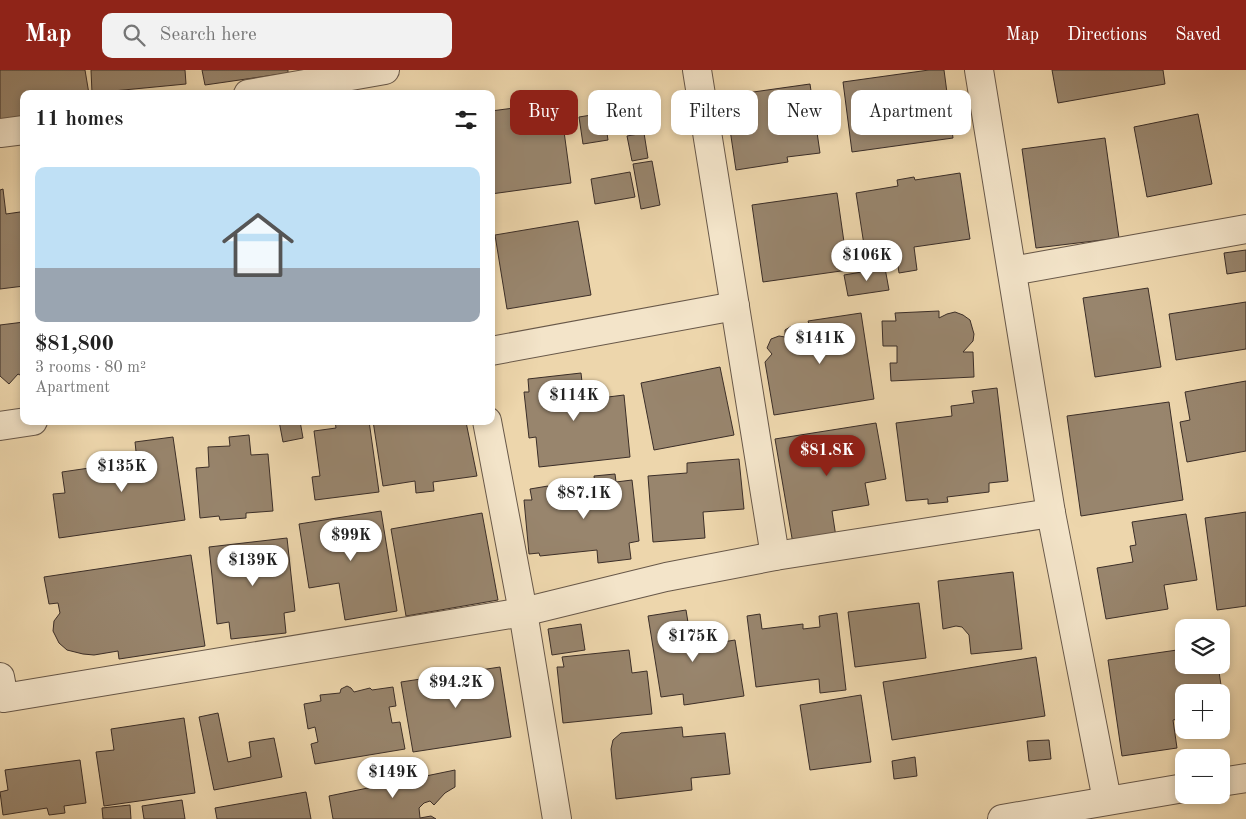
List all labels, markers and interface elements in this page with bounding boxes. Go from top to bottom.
search box [102,13,452,58]
icon: search [120,21,148,49]
text: Map [25,23,72,47]
text: Search here [160,26,257,45]
text: Map [1006,26,1039,44]
text: Directions [1067,26,1147,44]
text: Saved [1175,26,1221,44]
chip: Buy [510,90,578,135]
chip: Rent [588,90,661,135]
chip: Filters [671,90,758,135]
chip: New [768,90,841,135]
chip: Apartment [851,90,971,135]
icon: filters [452,106,480,134]
text: 11 homes [35,109,123,130]
icon: home [213,200,303,290]
pin: $106K [832,240,902,282]
text: $106K [842,248,892,264]
pin: $141K [785,322,855,365]
text: $141K [795,331,845,347]
text: $81,800 [35,334,114,355]
text: 3 rooms · 80 m² [35,360,146,376]
text: Apartment [35,380,110,396]
pin: $114K [539,380,609,422]
text: $114K [549,388,599,404]
pin: $81.8K [786,434,868,477]
text: $81.8K [800,443,854,459]
pin: $135K [87,450,157,493]
text: $135K [97,459,147,475]
pin: $87.1K [543,478,625,520]
text: $87.1K [557,486,611,502]
pin: $99K [321,520,381,562]
text: $99K [331,528,371,544]
pin: $139K [218,544,288,587]
text: $139K [228,553,278,569]
map controls [1175,619,1230,804]
button: layers [1175,619,1230,674]
pin: $175K [658,620,728,663]
text: $175K [668,629,718,645]
pin: $94.2K [415,666,497,709]
text: $94.2K [429,675,483,691]
button: + [1175,684,1230,739]
button: − [1175,749,1230,804]
pin: $149K [358,756,428,799]
text: $149K [368,765,418,781]

